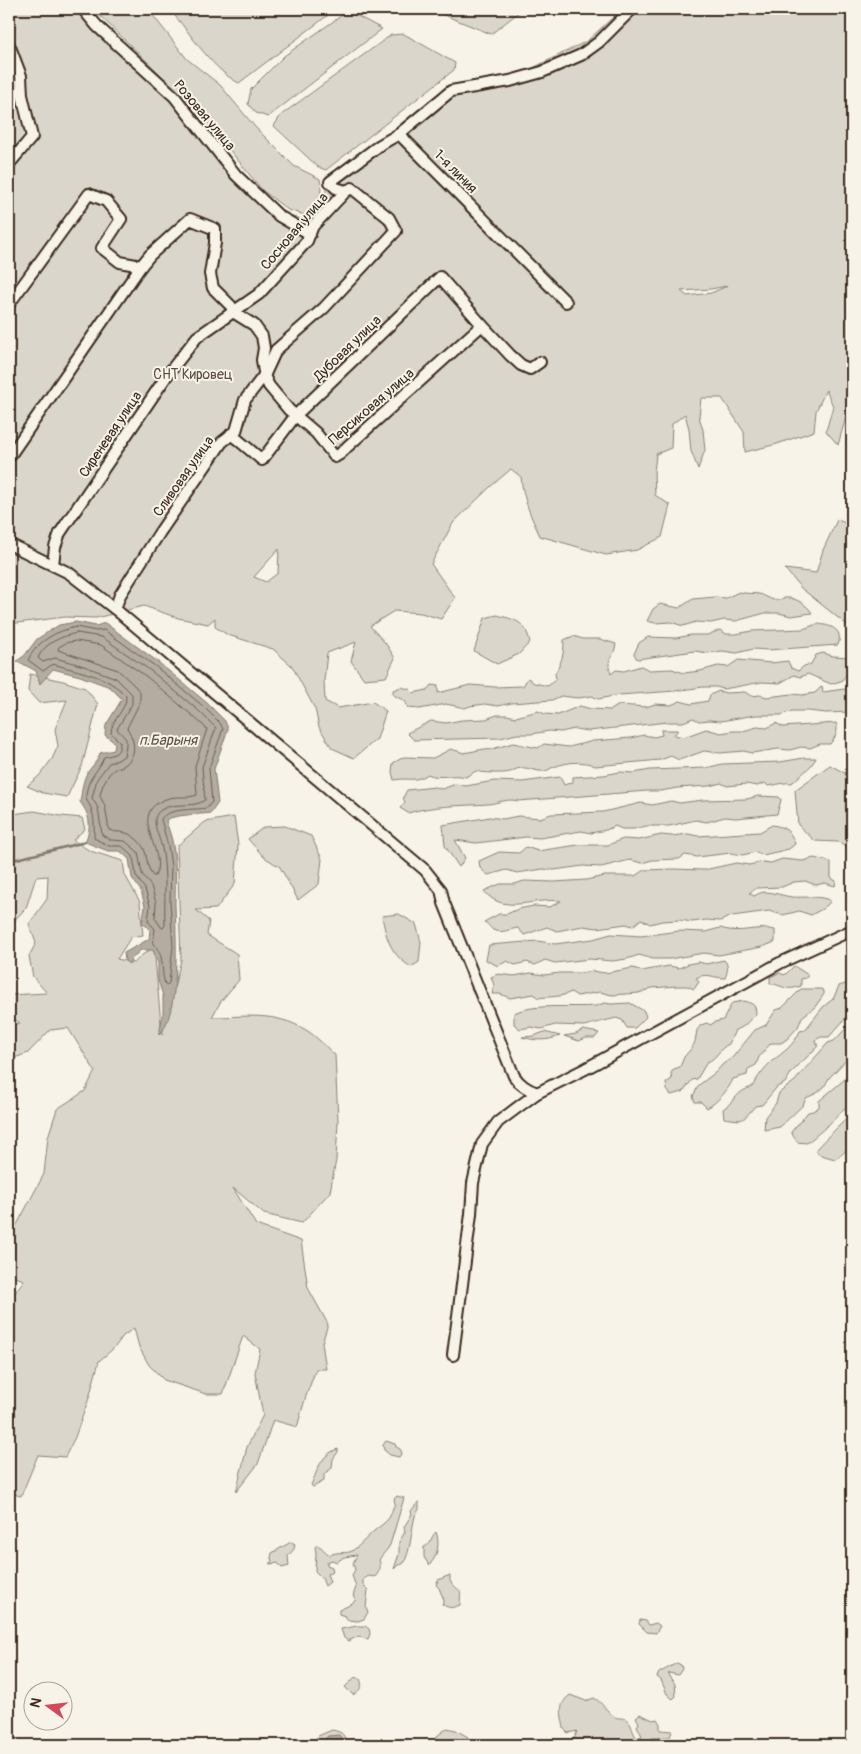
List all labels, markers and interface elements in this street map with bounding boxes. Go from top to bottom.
street label: Розовая улица [170,77,239,154]
street label: 1-я линия [430,146,481,197]
street label: Сосновая улица [257,189,332,273]
street label: Дубовая улица [309,312,385,386]
street label: Персиковая улица [325,365,418,448]
park label: СНТ Кировец [153,366,233,383]
street label: Сиреневая улица [75,388,145,481]
street label: Сливовая улица [149,433,217,520]
water label: п.Барыня [139,731,199,750]
north arrow [22,1682,72,1732]
text: N [26,1696,45,1710]

